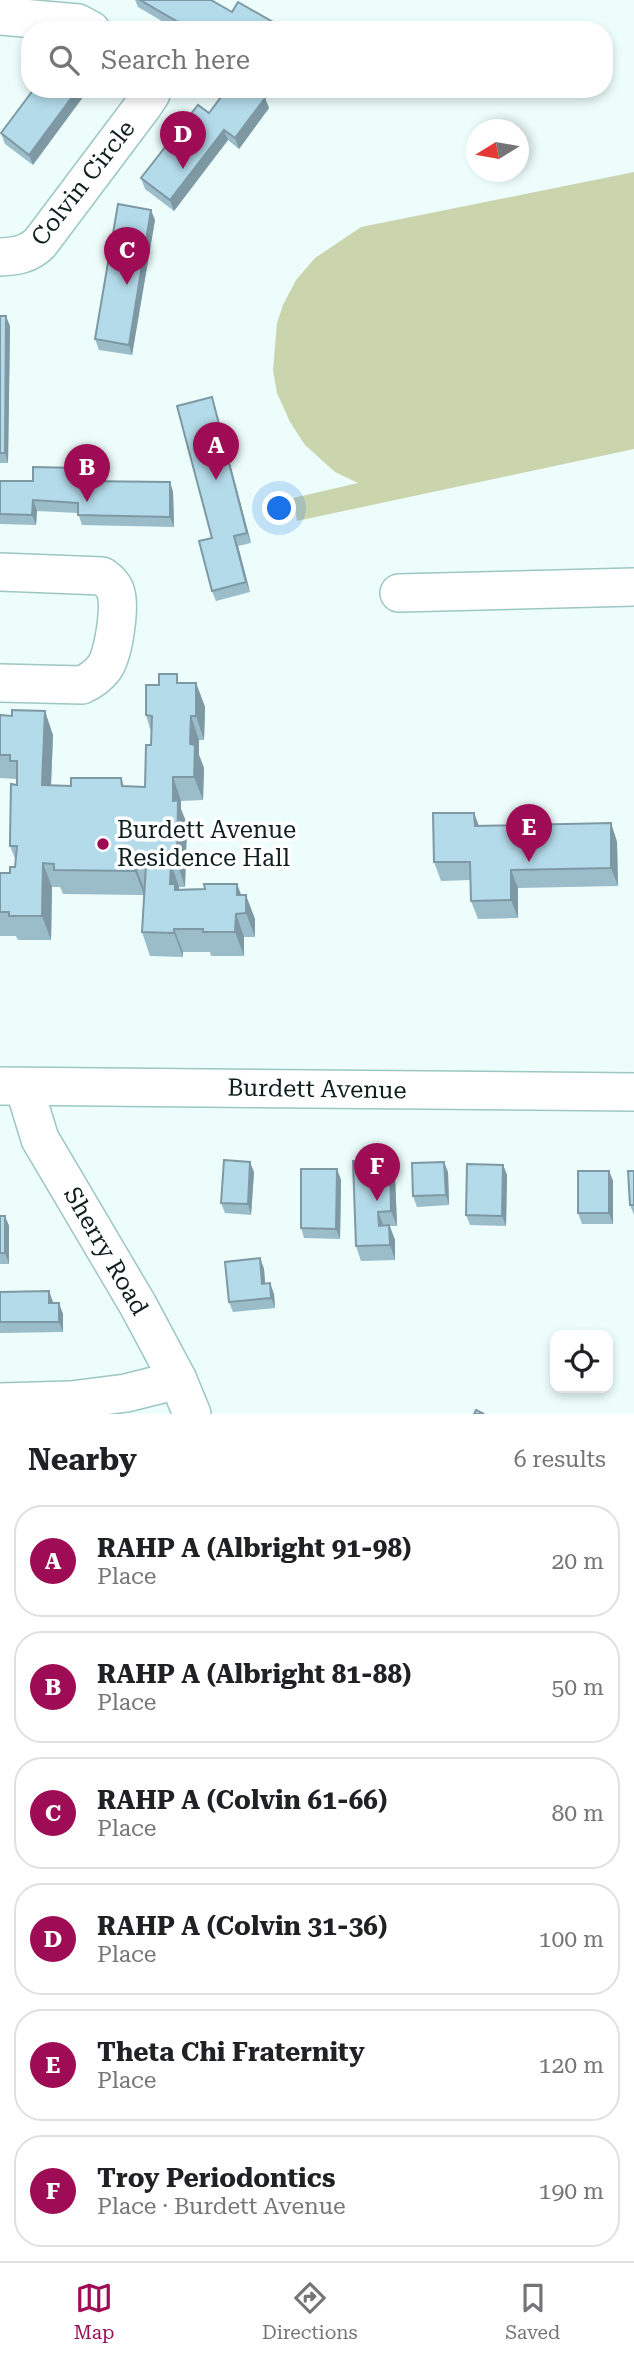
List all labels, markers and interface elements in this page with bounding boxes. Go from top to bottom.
search box [21,21,613,98]
icon: search [45,41,83,79]
text: Search here [101,45,250,75]
pin: D [160,111,206,169]
street label: Colvin Circle [25,115,141,251]
north arrow [466,119,529,182]
pin: C [104,227,150,285]
pin: A [193,422,239,480]
pin: B [64,444,110,502]
your location [262,491,296,525]
pin: E [506,804,552,862]
place label: Burdett Avenue Residence Hall [117,816,296,872]
marker: Burdett Avenue Residence Hall [95,836,111,852]
street label: Burdett Avenue [227,1073,407,1105]
pin: F [354,1143,400,1201]
street label: Sherry Road [58,1182,154,1320]
map controls [550,1330,613,1393]
button: locate [550,1330,613,1393]
text: Nearby [28,1442,137,1477]
text: 6 results [514,1446,606,1473]
text: RAHP A (Albright 91-98) [97,1533,411,1563]
text: A [45,1548,61,1575]
text: 20 m [551,1548,604,1575]
text: Place [97,1563,156,1590]
text: RAHP A (Albright 81-88) [97,1659,411,1689]
text: B [45,1674,61,1701]
text: 50 m [551,1674,604,1701]
text: Place [97,1689,156,1716]
text: RAHP A (Colvin 61-66) [97,1785,387,1815]
text: C [45,1800,61,1827]
text: 80 m [551,1800,604,1827]
text: Place [97,1815,156,1842]
text: RAHP A (Colvin 31-36) [97,1911,387,1941]
text: D [44,1926,62,1953]
text: 100 m [539,1926,604,1953]
text: Place [97,1941,156,1968]
text: Theta Chi Fraternity [97,2037,365,2067]
text: E [46,2052,60,2079]
text: 120 m [539,2052,604,2079]
text: Place [97,2067,156,2094]
text: Troy Periodontics [97,2163,335,2193]
text: F [46,2178,60,2205]
text: 190 m [539,2178,604,2205]
text: Place · Burdett Avenue [97,2193,346,2220]
tab: Map [74,2279,114,2344]
tab: Directions [262,2279,358,2344]
tab: Saved [505,2279,560,2344]

